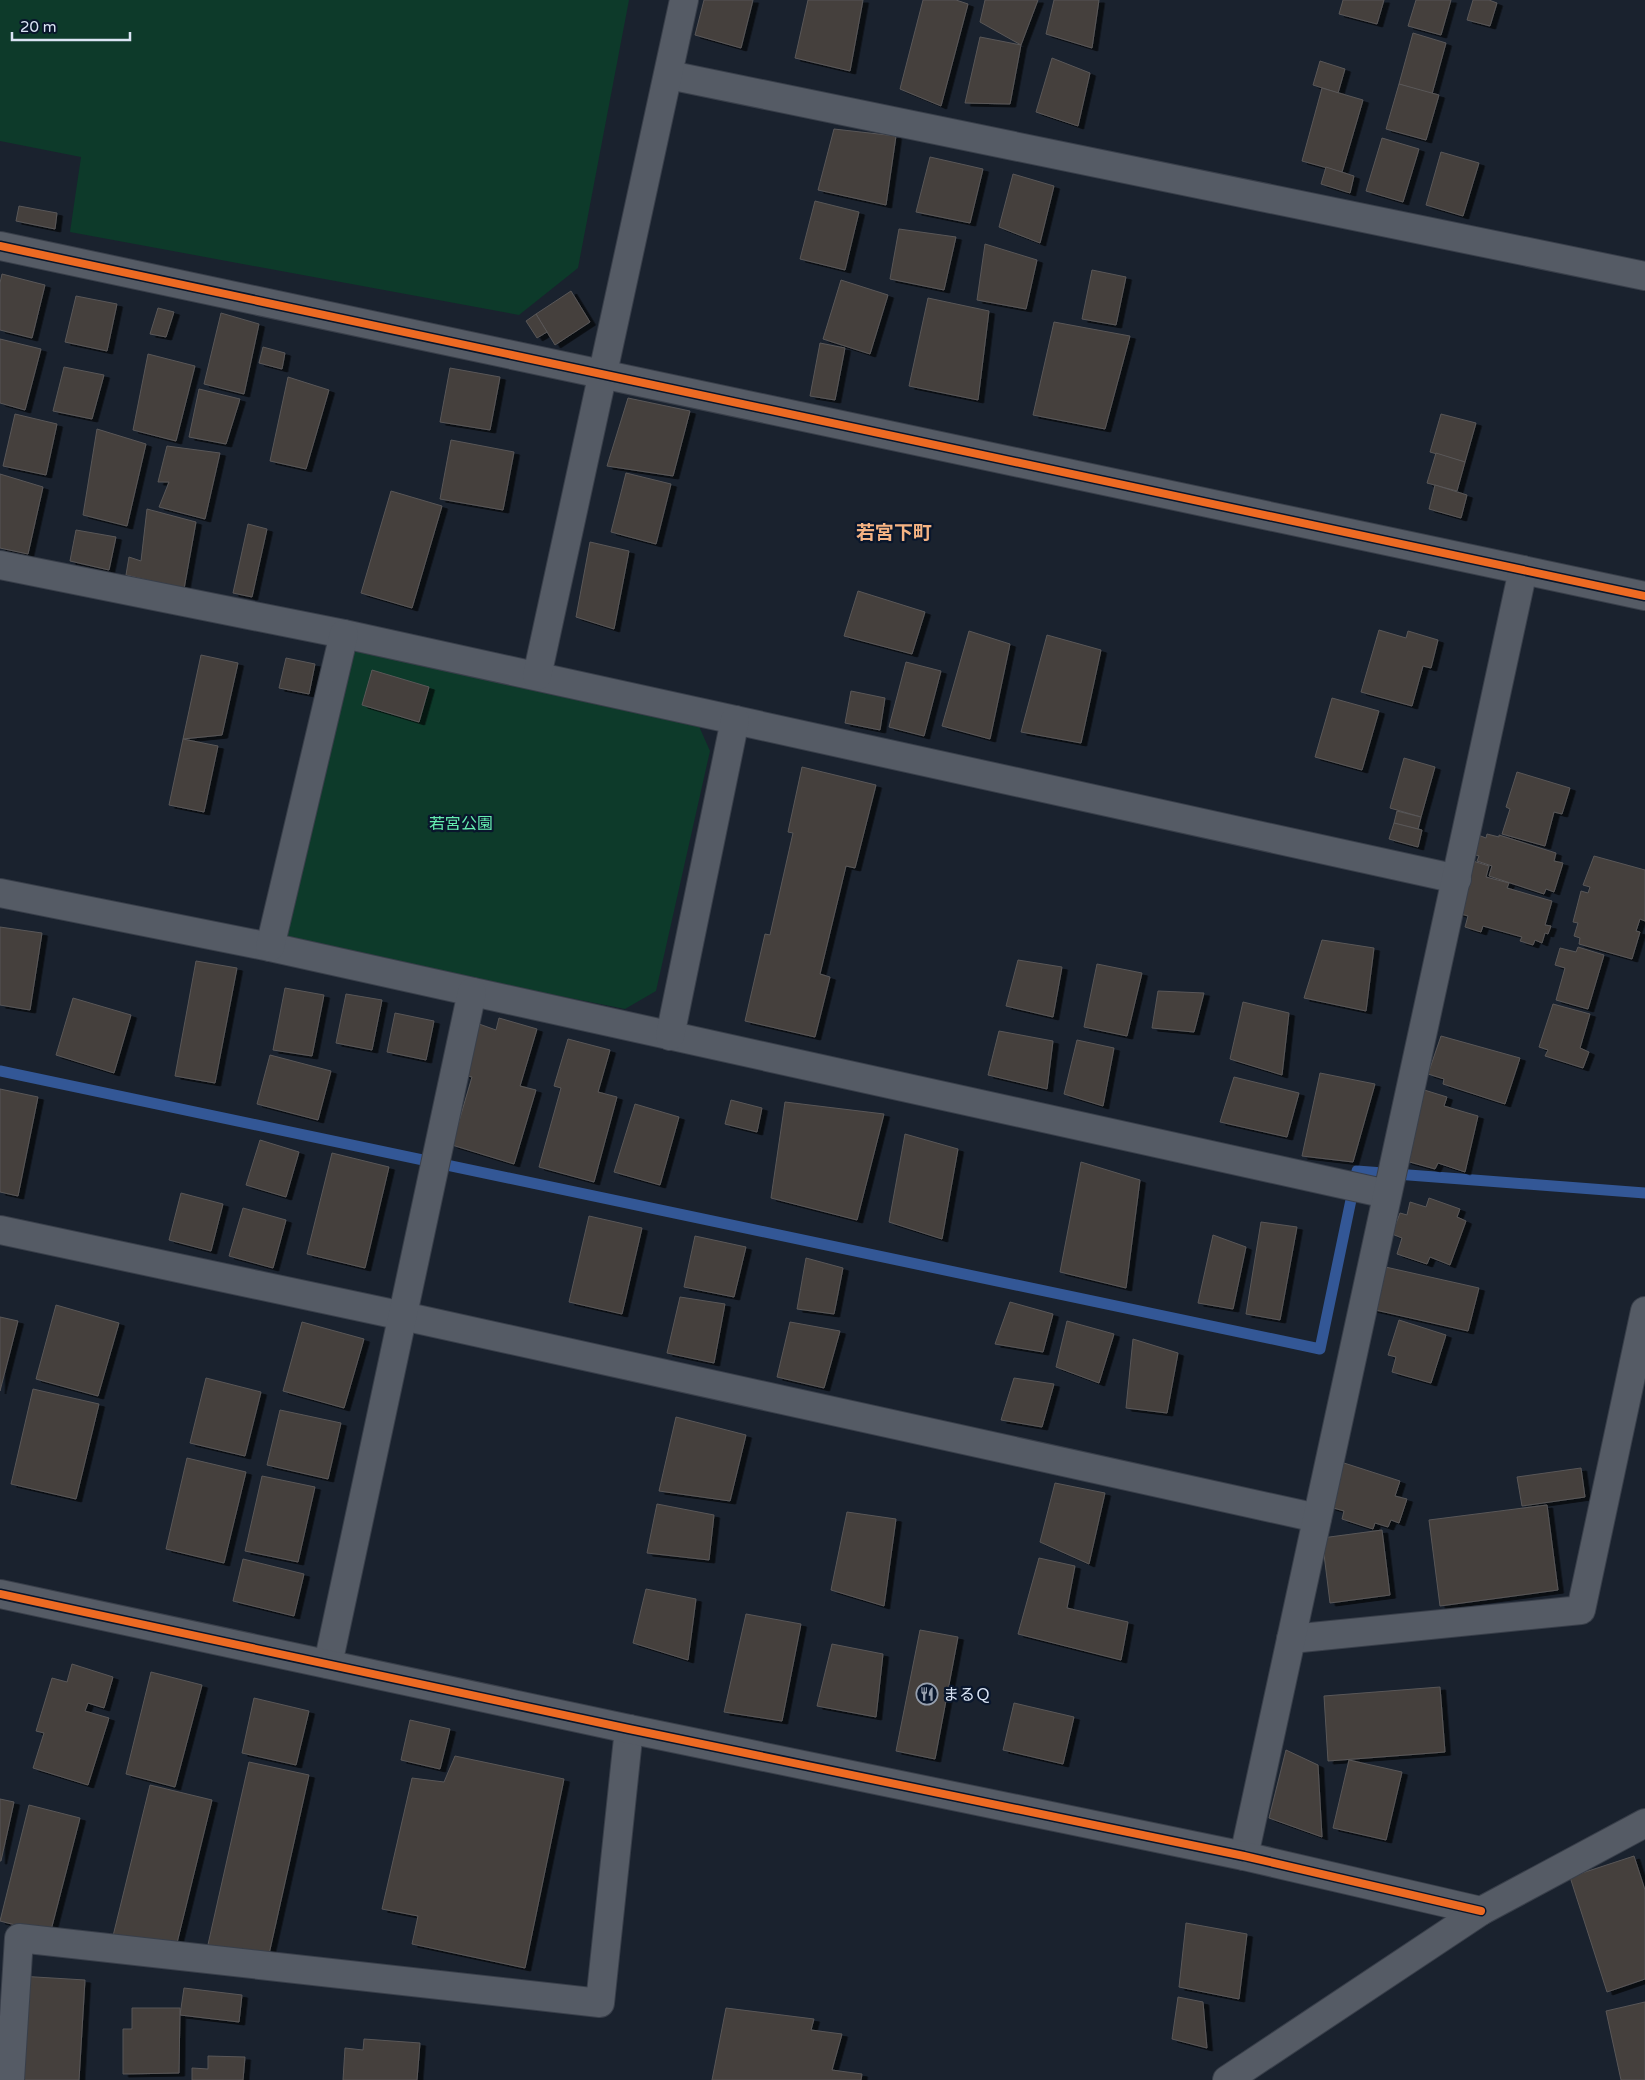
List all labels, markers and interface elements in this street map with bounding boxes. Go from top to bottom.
scale bar [12,10,130,42]
text: 20 m [20,18,57,36]
district label: 若宮下町 [856,522,932,544]
park label: 若宮公園 [429,814,493,834]
restaurant icon: まるＱ [915,1682,939,1706]
place label: まるＱ [943,1685,991,1705]

